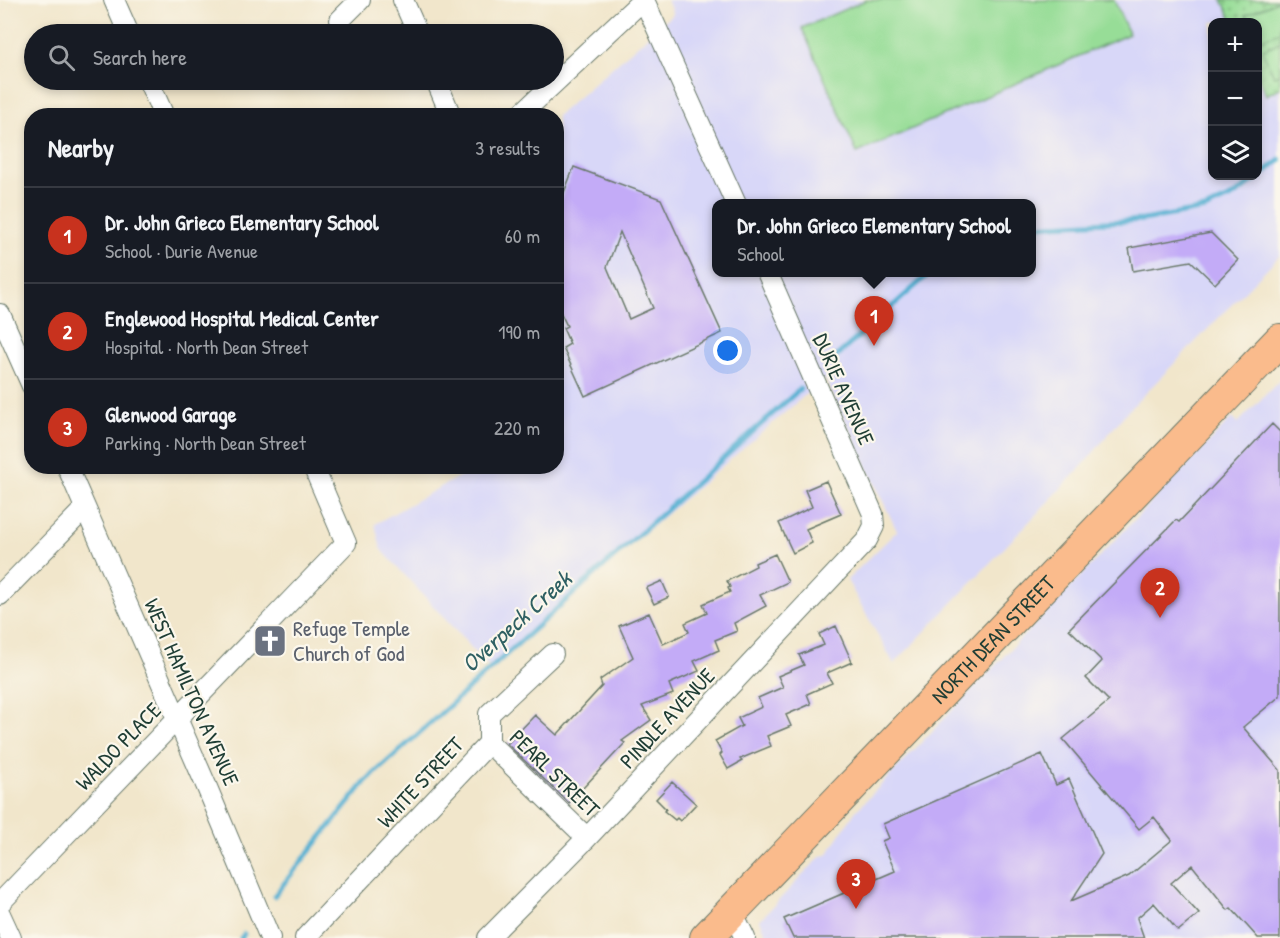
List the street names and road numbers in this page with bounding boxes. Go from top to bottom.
street label: DURIE AVENUE [806,329,882,450]
street label: NORTH DEAN STREET [924,568,1062,710]
street label: WEST HAMILTON AVENUE [137,594,247,791]
street label: PINDLE AVENUE [613,661,722,775]
street label: WALDO PLACE [68,695,168,797]
street label: PEARL STREET [503,722,607,824]
street label: WHITE STREET [370,729,470,834]

